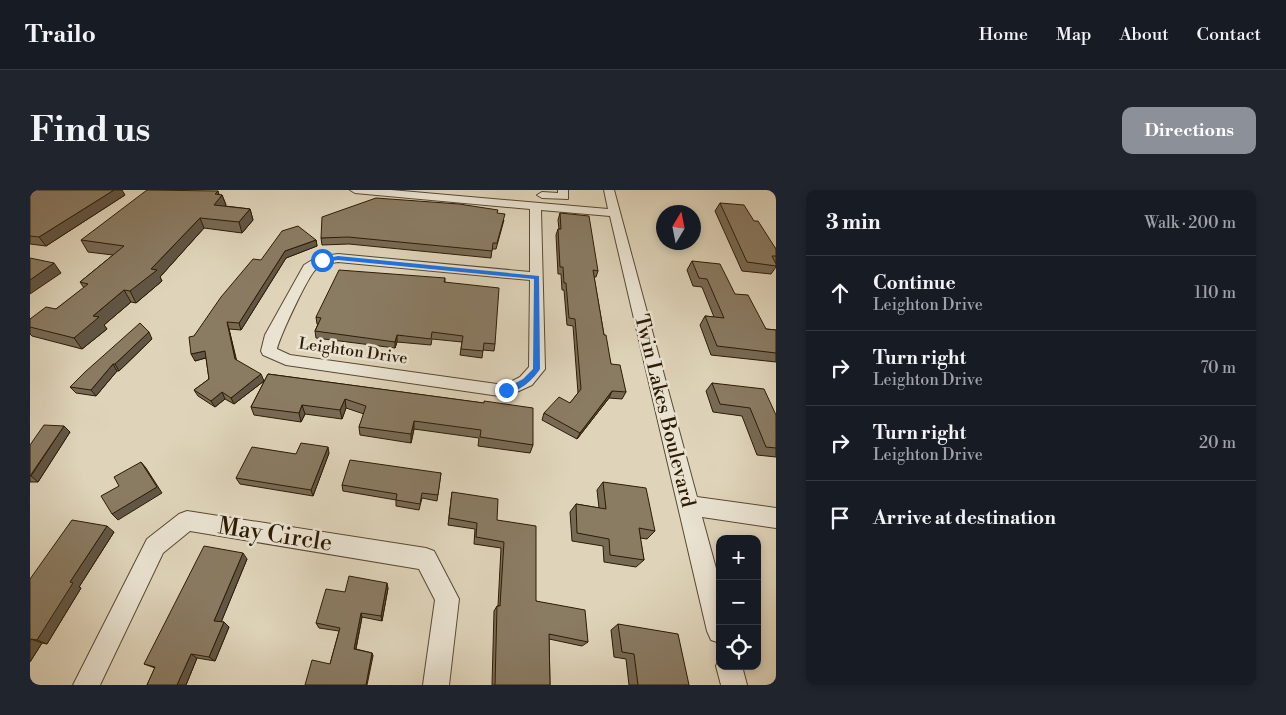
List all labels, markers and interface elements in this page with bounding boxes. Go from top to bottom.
text: Trailo [25,20,96,50]
text: Home [979,23,1028,46]
text: Map [1056,23,1092,46]
text: About [1120,23,1169,46]
text: Contact [1197,23,1261,46]
button: Directions [1122,107,1256,154]
text: Find us [30,109,150,152]
north arrow [656,205,701,250]
text: 3 min [826,210,881,236]
text: Walk · 200 m [1144,213,1236,233]
route start [311,249,334,272]
text: Continue [873,271,956,295]
icon: ahead [826,279,854,307]
text: 110 m [1194,283,1236,303]
text: Leighton Drive [873,295,983,315]
street label: Twin Lakes Boulevard [628,312,700,511]
street label: Leighton Drive [297,333,409,369]
text: Turn right [873,346,966,370]
icon: right [826,354,854,382]
text: 70 m [1200,358,1236,378]
text: Leighton Drive [873,370,983,390]
route end [495,379,518,402]
text: Turn right [873,421,966,445]
icon: right [826,429,854,457]
text: 20 m [1199,433,1236,453]
text: Leighton Drive [873,445,983,465]
icon: arrive [826,504,854,532]
text: Arrive at destination [873,506,1056,530]
street label: May Circle [216,511,334,559]
map controls [716,535,761,670]
button: + [716,535,761,580]
button: − [716,580,761,625]
button: locate [716,625,761,670]

